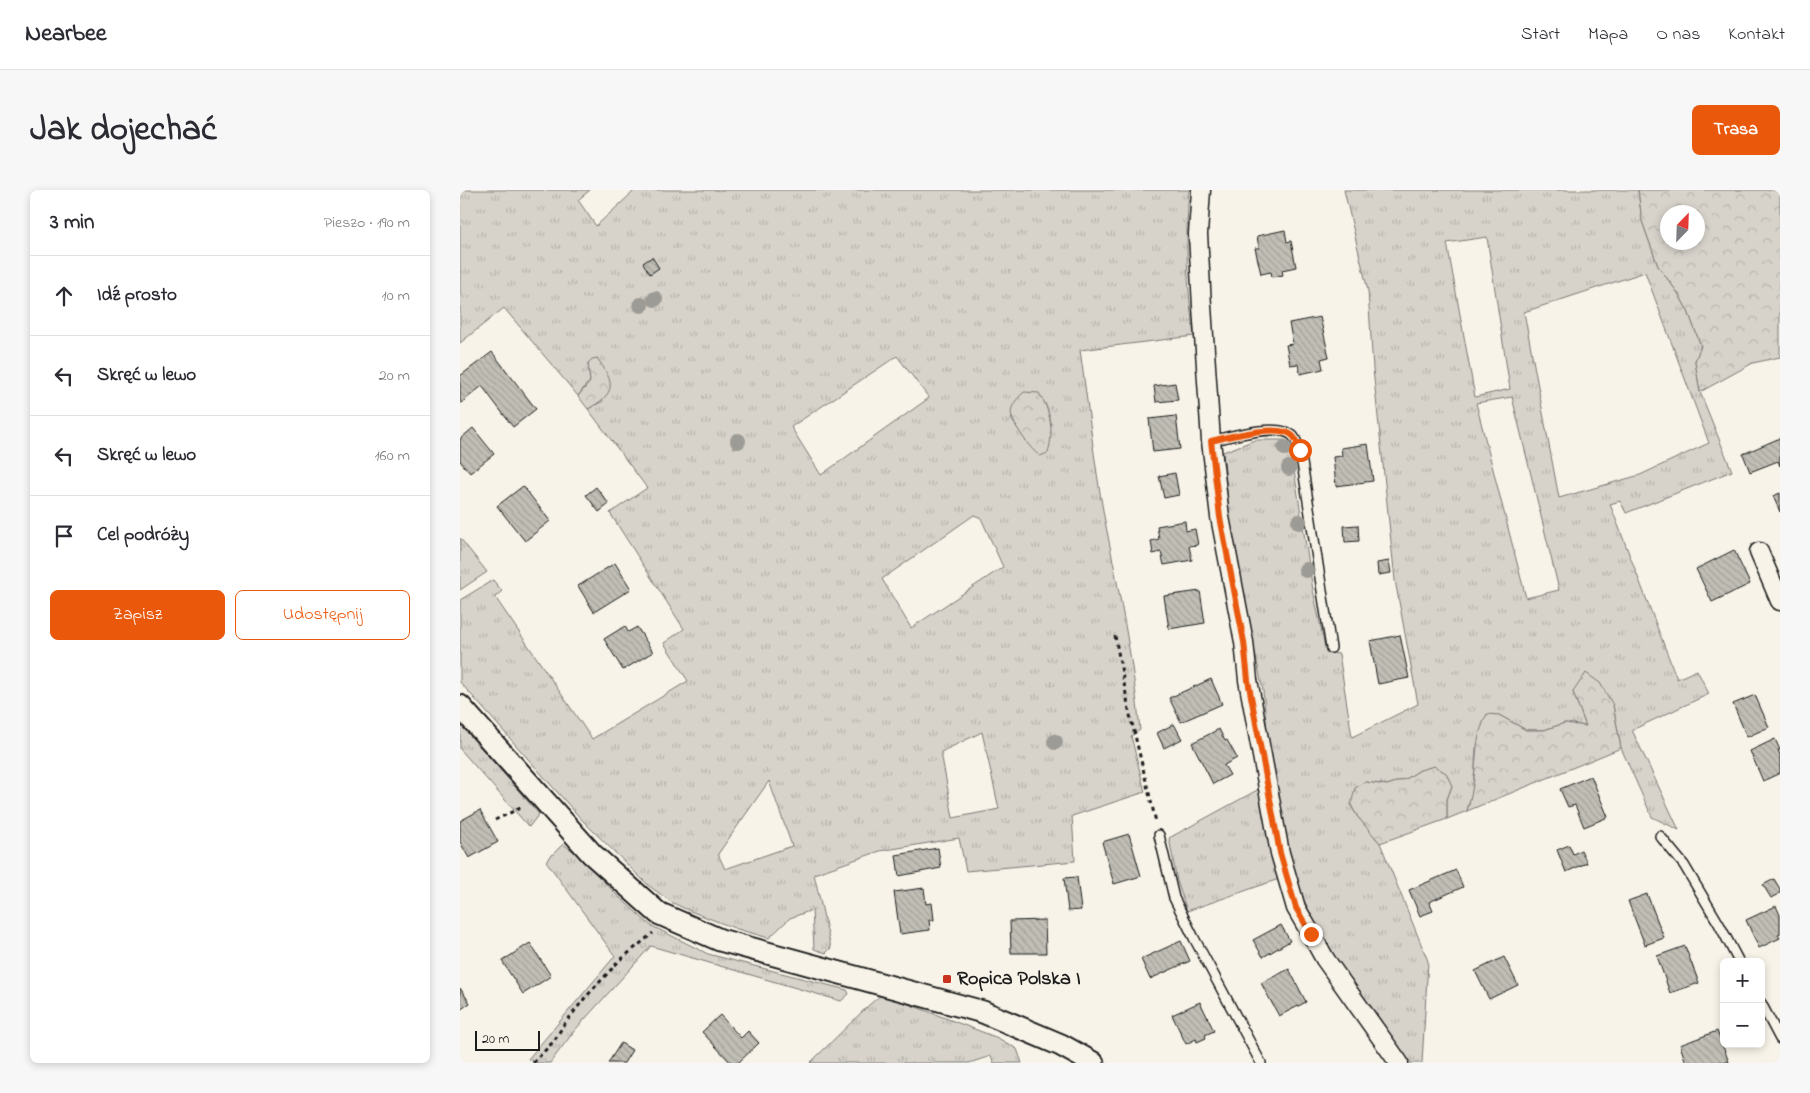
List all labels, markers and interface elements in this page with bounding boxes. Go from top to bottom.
text: Nearbee [25,17,107,52]
text: Start [1521,22,1560,48]
text: Mapa [1588,22,1628,48]
text: O nas [1656,22,1700,48]
text: Kontakt [1728,22,1785,48]
text: Jak dojechać [30,105,217,156]
button: Trasa [1692,105,1780,155]
north arrow [1660,205,1705,250]
text: 3 min [50,208,94,238]
text: Pieszo · 190 m [324,211,410,235]
icon: ahead [50,282,78,310]
text: Idź prosto [97,282,177,309]
text: 10 m [382,284,410,308]
icon: left [50,362,78,390]
text: Skręć w lewo [97,362,196,389]
text: 20 m [379,364,410,388]
route start [1289,439,1312,462]
icon: left [50,442,78,470]
text: Skręć w lewo [97,442,196,469]
text: 160 m [375,444,410,468]
icon: arrive [50,522,78,550]
text: Cel podróży [97,522,189,549]
button: Zapisz [50,590,225,640]
button: Udostępnij [235,590,410,640]
route end [1300,923,1323,946]
map controls [1720,958,1765,1048]
button: + [1720,958,1765,1003]
place label: Ropica Polska I [957,965,1081,994]
marker: Ropica Polska I [941,973,953,985]
button: − [1720,1003,1765,1048]
scale bar [475,1028,540,1051]
text: 20 m [482,1029,509,1050]

